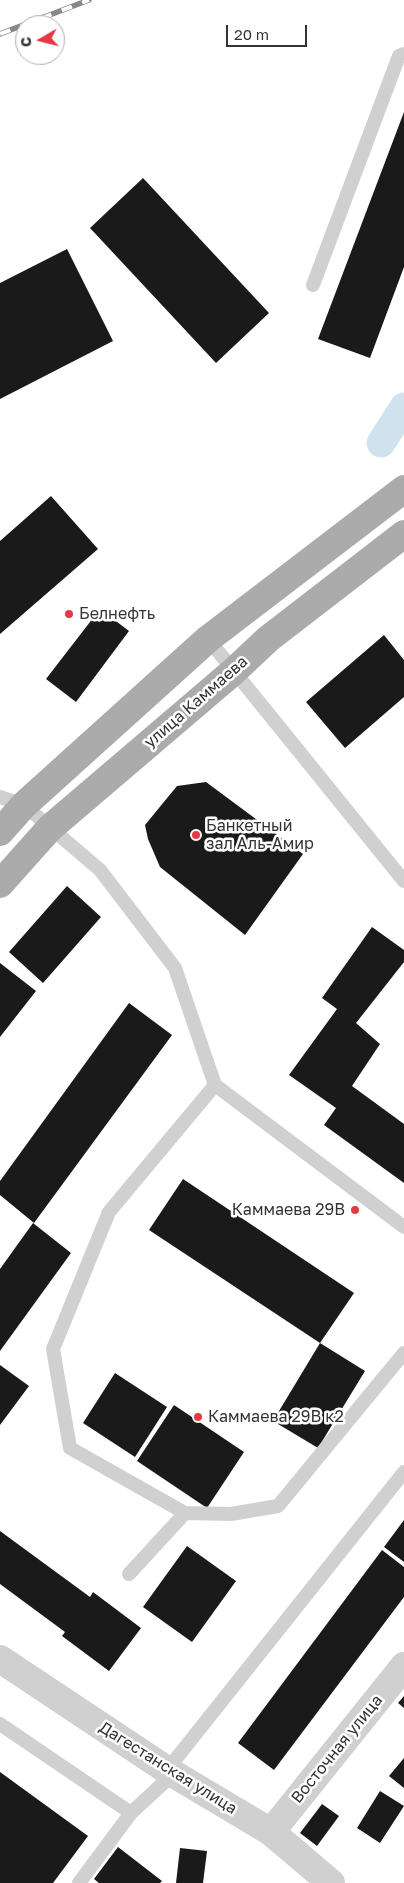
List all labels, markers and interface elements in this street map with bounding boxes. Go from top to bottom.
north arrow [15,15,65,65]
scale bar [229,15,310,47]
text: 20 m [234,25,269,43]
text: С [17,36,35,48]
place label: Белнефть [79,604,155,624]
marker: Белнефть [63,608,75,620]
street label: улица Каммаева [140,652,252,752]
place label: Банкетный зал Аль-Амир [206,816,314,854]
marker: Банкетный зал Аль-Амир [190,829,202,841]
place label: Каммаева 29В [232,1200,345,1220]
marker: Каммаева 29В [349,1204,361,1216]
place label: Каммаева 29В к2 [208,1407,344,1427]
marker: Каммаева 29В к2 [192,1411,204,1423]
street label: Восточная улица [287,1691,387,1807]
street label: Дагестанская улица [95,1718,241,1818]

